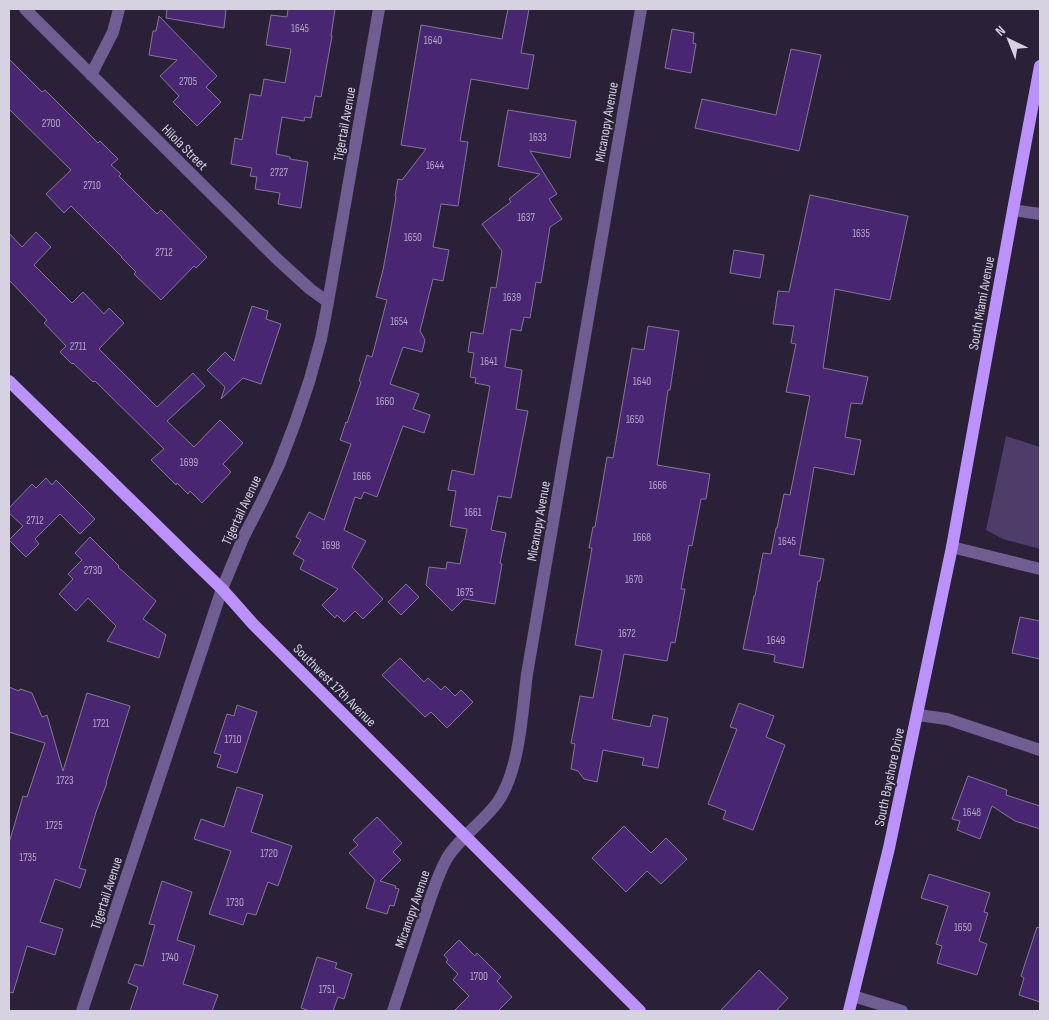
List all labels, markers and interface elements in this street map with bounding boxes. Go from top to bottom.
north arrow [984,15,1034,65]
house number: 1645 [291,22,309,35]
text: N [992,22,1009,40]
house number: 1640 [424,34,442,47]
house number: 2705 [179,75,197,88]
street label: Micanopy Avenue [591,81,622,163]
street label: Tigertail Avenue [330,86,359,162]
house number: 2700 [42,117,60,130]
street label: Hilola Street [158,121,211,174]
house number: 1633 [529,131,547,144]
house number: 1644 [426,159,444,172]
house number: 2727 [270,166,289,179]
house number: 2710 [83,179,101,192]
house number: 1637 [517,211,535,224]
house number: 1635 [852,227,870,240]
house number: 1650 [404,231,422,244]
house number: 2712 [155,246,173,259]
street label: South Miami Avenue [965,255,998,351]
house number: 1639 [503,291,521,304]
house number: 1654 [390,315,408,328]
house number: 2711 [70,340,86,353]
house number: 1641 [480,355,498,368]
house number: 1640 [633,375,651,388]
house number: 1660 [376,395,394,408]
house number: 1650 [626,413,644,426]
house number: 1699 [180,456,198,469]
house number: 1666 [353,470,371,483]
street label: Tigertail Avenue [218,473,265,548]
house number: 1666 [649,479,667,492]
street label: Micanopy Avenue [523,480,554,562]
house number: 1661 [464,506,482,519]
house number: 2712 [26,514,44,527]
house number: 1668 [633,531,651,544]
house number: 1645 [778,535,796,548]
house number: 1698 [322,539,340,552]
house number: 2730 [84,564,102,577]
house number: 1670 [625,573,643,586]
house number: 1675 [456,586,474,599]
house number: 1672 [618,627,636,640]
house number: 1649 [767,634,785,647]
street label: Southwest 17th Avenue [290,640,380,730]
house number: 1721 [93,717,109,730]
street label: South Bayshore Drive [871,726,908,828]
house number: 1710 [224,733,242,746]
house number: 1723 [56,774,74,787]
house number: 1648 [963,806,981,819]
house number: 1725 [45,819,63,832]
house number: 1720 [260,847,278,860]
house number: 1735 [19,851,37,864]
street label: Tigertail Avenue [87,855,126,931]
street label: Micanopy Avenue [391,868,434,950]
house number: 1730 [226,896,244,909]
house number: 1650 [954,921,972,934]
house number: 1740 [161,951,179,964]
house number: 1700 [470,970,488,983]
house number: 1751 [319,983,335,996]

